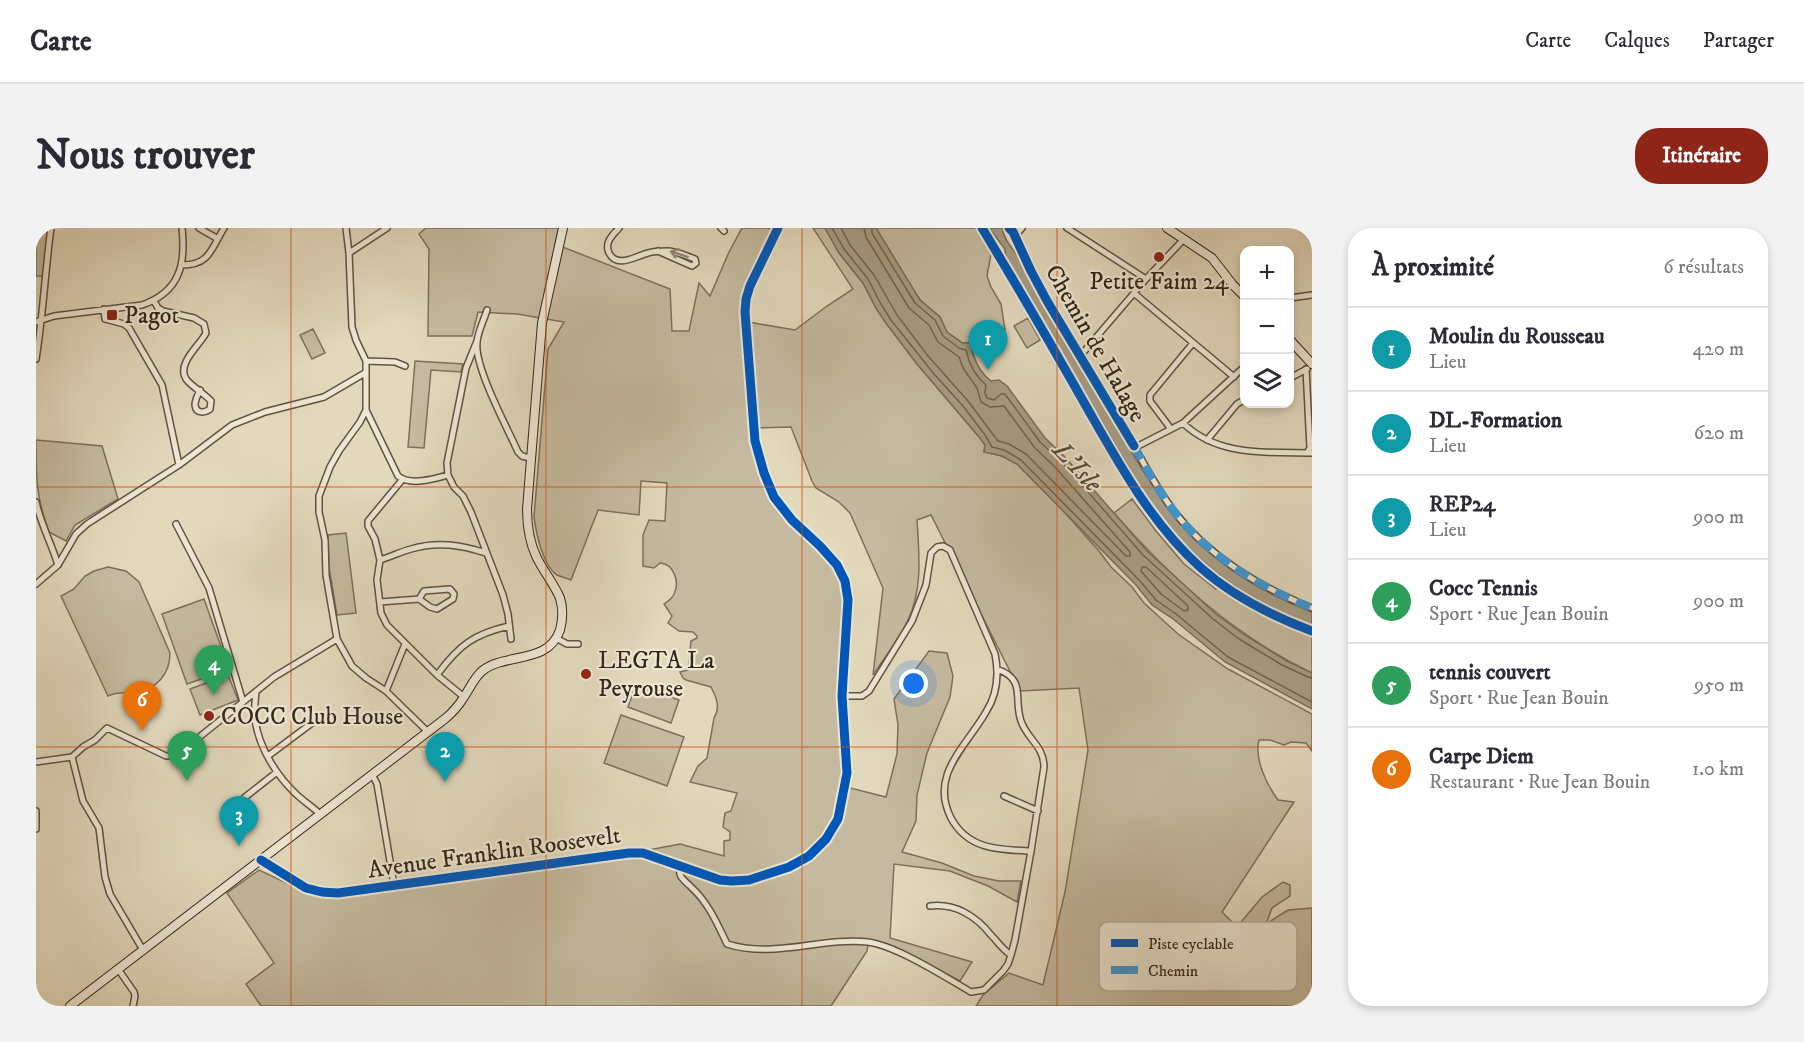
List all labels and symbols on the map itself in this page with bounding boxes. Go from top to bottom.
one-way arrow [670,248,689,259]
marker: Petite Faim 24 [1152,250,1166,264]
street label: Chemin de Halage [1038,259,1152,428]
place label: Petite Faim 24 [1089,267,1230,297]
place label: Pagot [124,301,179,331]
marker: Pagot [105,308,119,322]
pin: 1 [968,320,1008,370]
water label: L'Isle [1044,433,1109,500]
pin: 4 [194,646,234,695]
place label: LEGTA La Peyrouse [598,646,715,704]
marker: LEGTA La Peyrouse [579,667,593,681]
your location [899,669,928,698]
pin: 6 [122,682,162,731]
place label: COCC Club House [221,702,403,732]
marker: COCC Club House [202,709,216,723]
pin: 5 [168,732,206,781]
pin: 2 [426,732,464,782]
pin: 3 [220,796,258,846]
street label: Avenue Franklin Roosevelt [366,820,623,886]
legend [1099,922,1297,991]
text: Piste cyclable [1148,934,1234,954]
text: Chemin [1148,961,1199,981]

